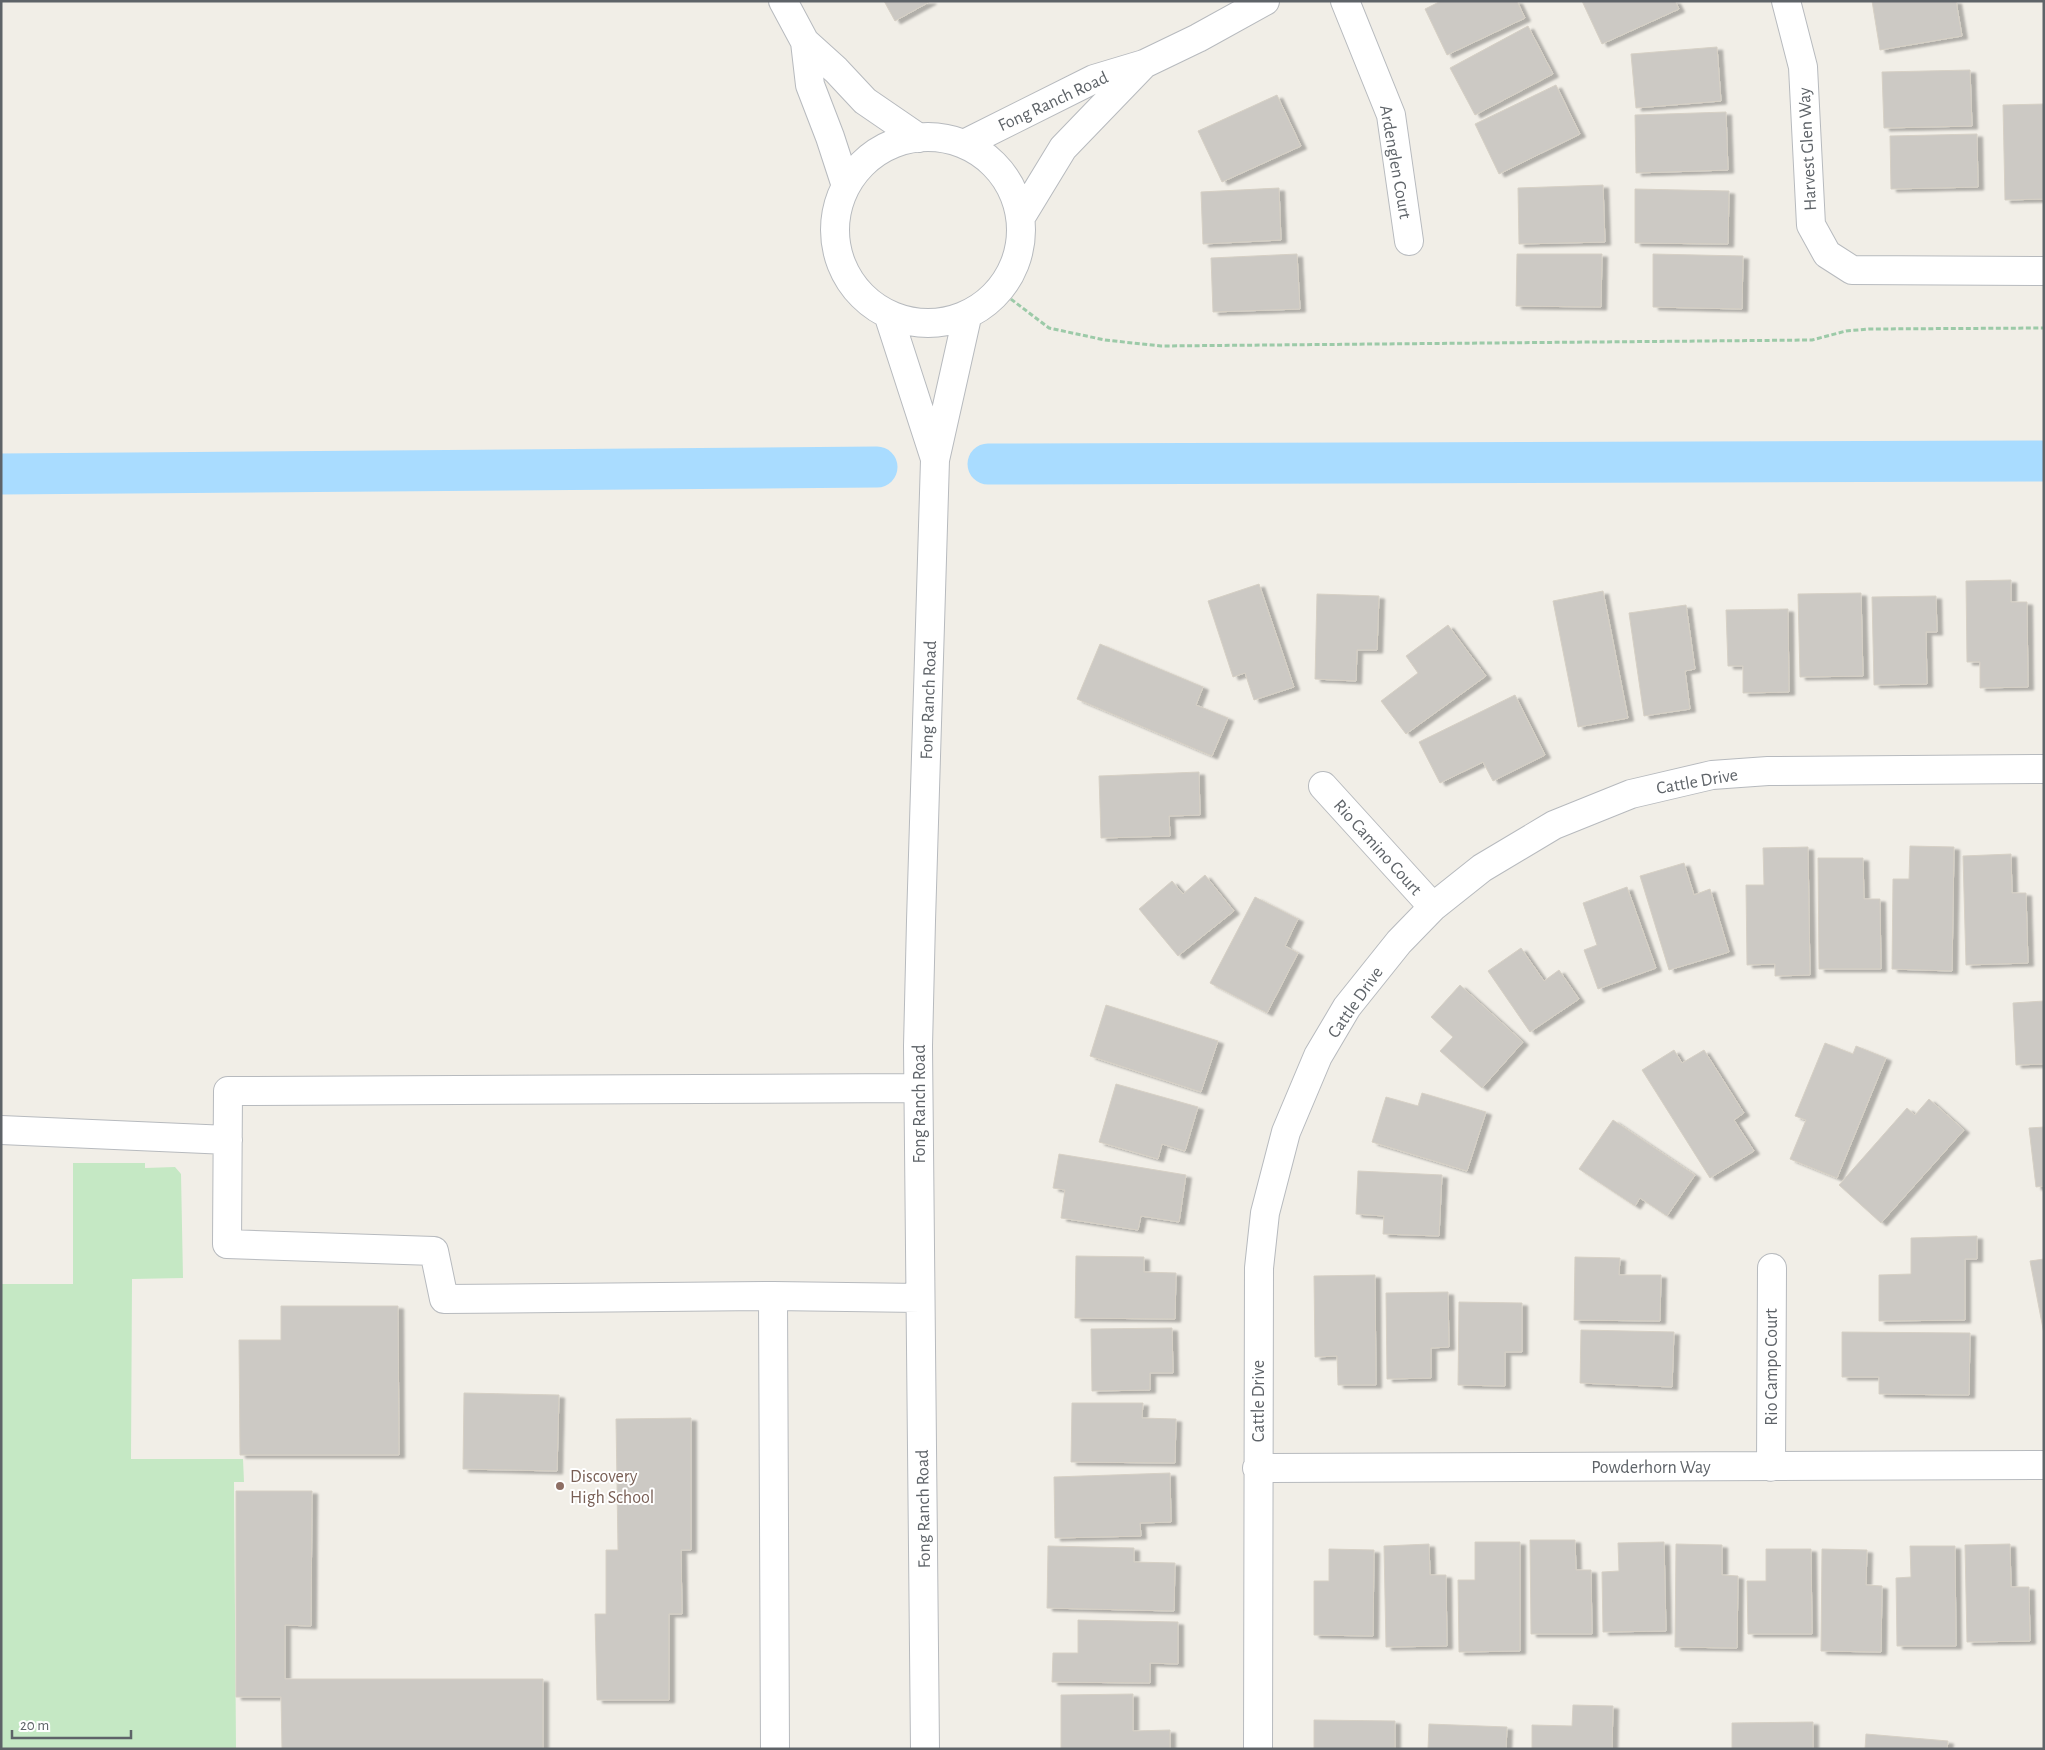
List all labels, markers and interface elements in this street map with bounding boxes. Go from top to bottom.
street label: Fong Ranch Road [996,69,1111,135]
street label: Harvest Glen Way [1796,86,1820,211]
street label: Ardenglen Court [1376,104,1414,221]
street label: Fong Ranch Road [918,640,940,760]
street label: Cattle Drive [1655,766,1739,798]
street label: Rio Camino Court [1330,796,1425,899]
street label: Cattle Drive [1325,964,1387,1041]
street label: Fong Ranch Road [911,1045,929,1163]
street label: Rio Campo Court [1763,1308,1781,1426]
street label: Cattle Drive [1250,1360,1268,1442]
street label: Fong Ranch Road [914,1449,934,1569]
street label: Powderhorn Way [1591,1459,1711,1477]
place label: Discovery High School [570,1468,654,1507]
marker: Discovery High School [554,1480,566,1492]
scale bar [12,1708,131,1740]
text: 20 m [20,1718,49,1733]

